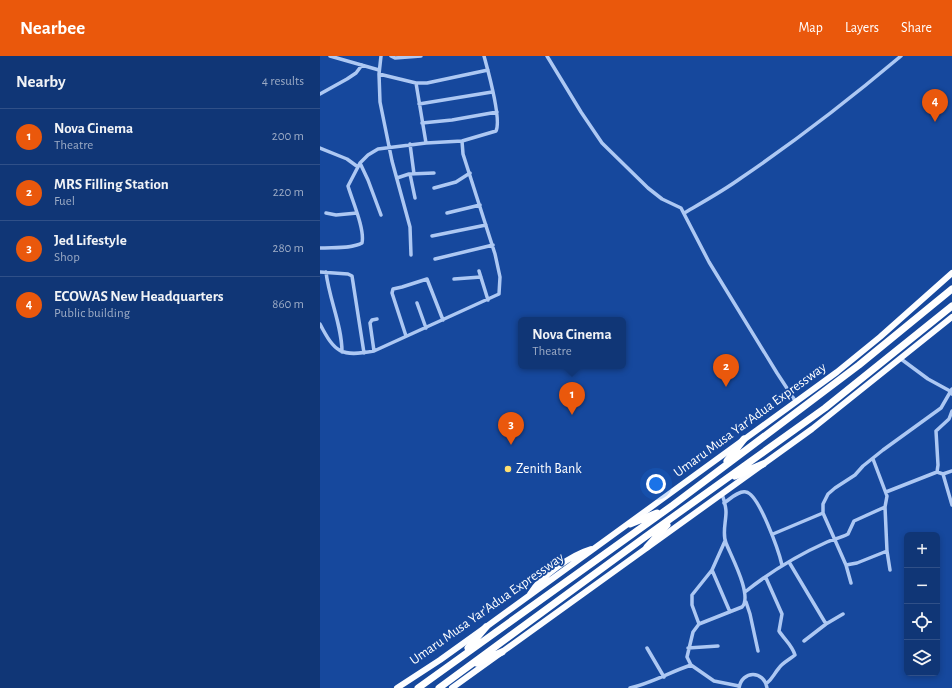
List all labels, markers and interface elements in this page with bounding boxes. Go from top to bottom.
text: Nearbee [20,19,85,38]
text: Map [798,21,823,35]
text: Layers [845,21,879,35]
text: Share [901,21,932,35]
text: Nearby [16,73,66,90]
text: 4 results [262,75,304,88]
pin: 4 [922,89,948,122]
text: Nova Cinema [54,121,133,136]
text: 1 [27,130,31,143]
text: 200 m [272,130,304,143]
text: Theatre [54,139,93,152]
text: MRS Filling Station [54,177,169,192]
text: 2 [26,186,32,199]
text: 220 m [273,186,304,199]
text: Fuel [54,195,75,208]
text: Jed Lifestyle [54,233,127,248]
text: 3 [26,242,32,255]
text: 280 m [273,242,304,255]
text: Shop [54,251,80,264]
text: ECOWAS New Headquarters [54,289,224,304]
text: 4 [26,298,32,311]
text: 860 m [272,298,304,311]
text: Public building [54,307,130,320]
popup [518,317,626,369]
text: Nova Cinema [532,327,612,342]
text: Theatre [532,345,572,358]
pin: 2 [713,354,739,387]
street label: Umaru Musa Yar'Adua Expressway [671,360,829,480]
pin: 1 [559,382,585,415]
pin: 3 [498,412,524,445]
place label: Zenith Bank [516,462,582,476]
marker: Zenith Bank [503,464,513,474]
your location [646,474,666,494]
map controls [904,532,940,676]
button: + [904,532,940,568]
street label: Umaru Musa Yar'Adua Expressway [407,550,567,668]
button: − [904,568,940,604]
button: locate [904,604,940,640]
button: layers [904,640,940,676]

